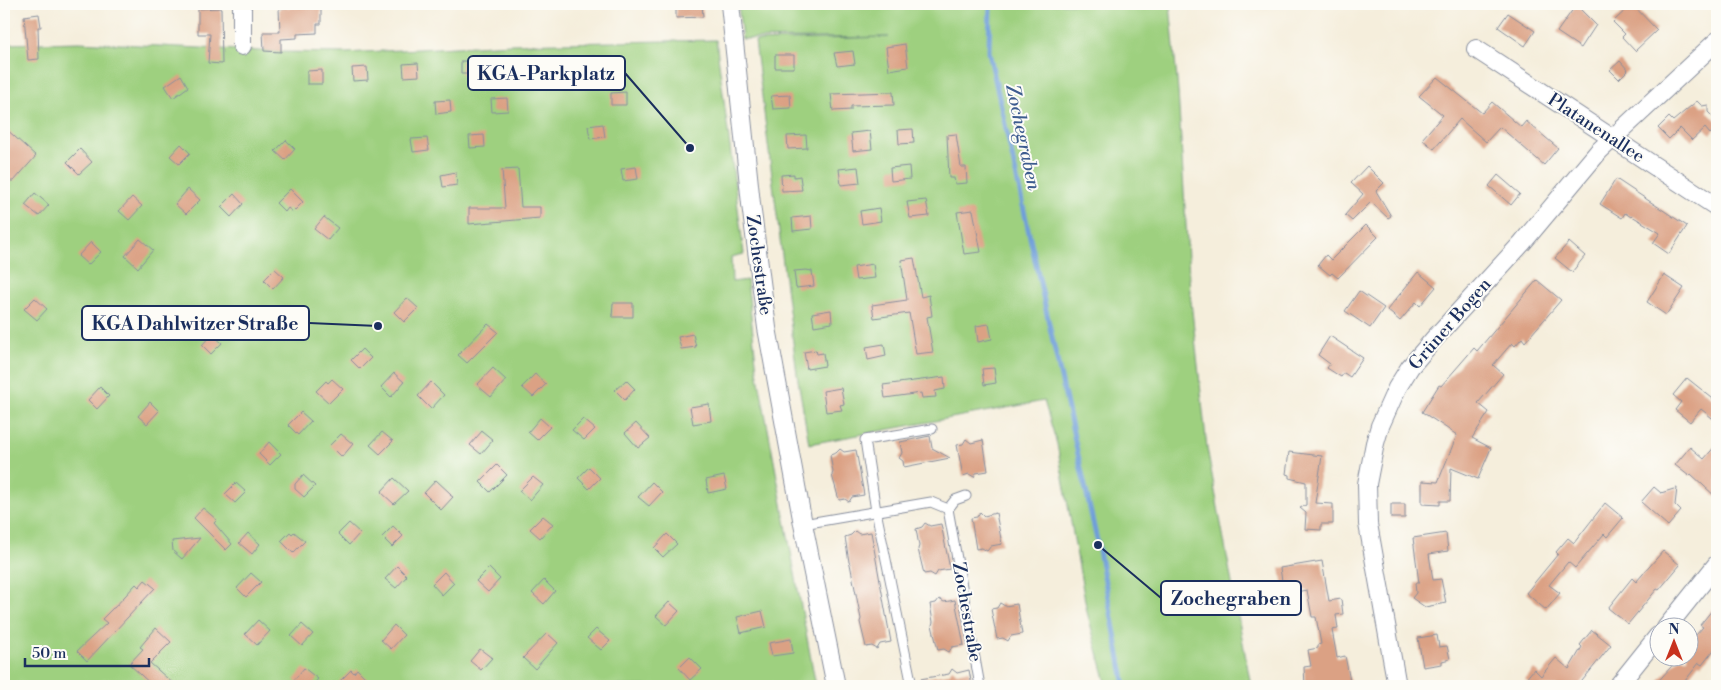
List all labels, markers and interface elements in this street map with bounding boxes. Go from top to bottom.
callout: KGA-Parkplatz [468,56,625,90]
text: KGA-Parkplatz [477,62,615,86]
water label: Zochegraben [1000,82,1046,193]
street label: Platanenallee [1543,88,1649,168]
street label: Zochestraße [741,213,777,317]
street label: Grüner Bogen [1404,273,1497,375]
callout: KGA Dahlwitzer Straße [82,306,309,340]
text: KGA Dahlwitzer Straße [92,312,298,336]
street label: Zochestraße [947,560,987,664]
callout: Zochegraben [1161,581,1301,615]
text: Zochegraben [1171,587,1291,611]
north arrow [1648,618,1698,668]
text: N [1668,621,1680,639]
scale bar [25,635,149,667]
text: 50 m [32,644,66,663]

